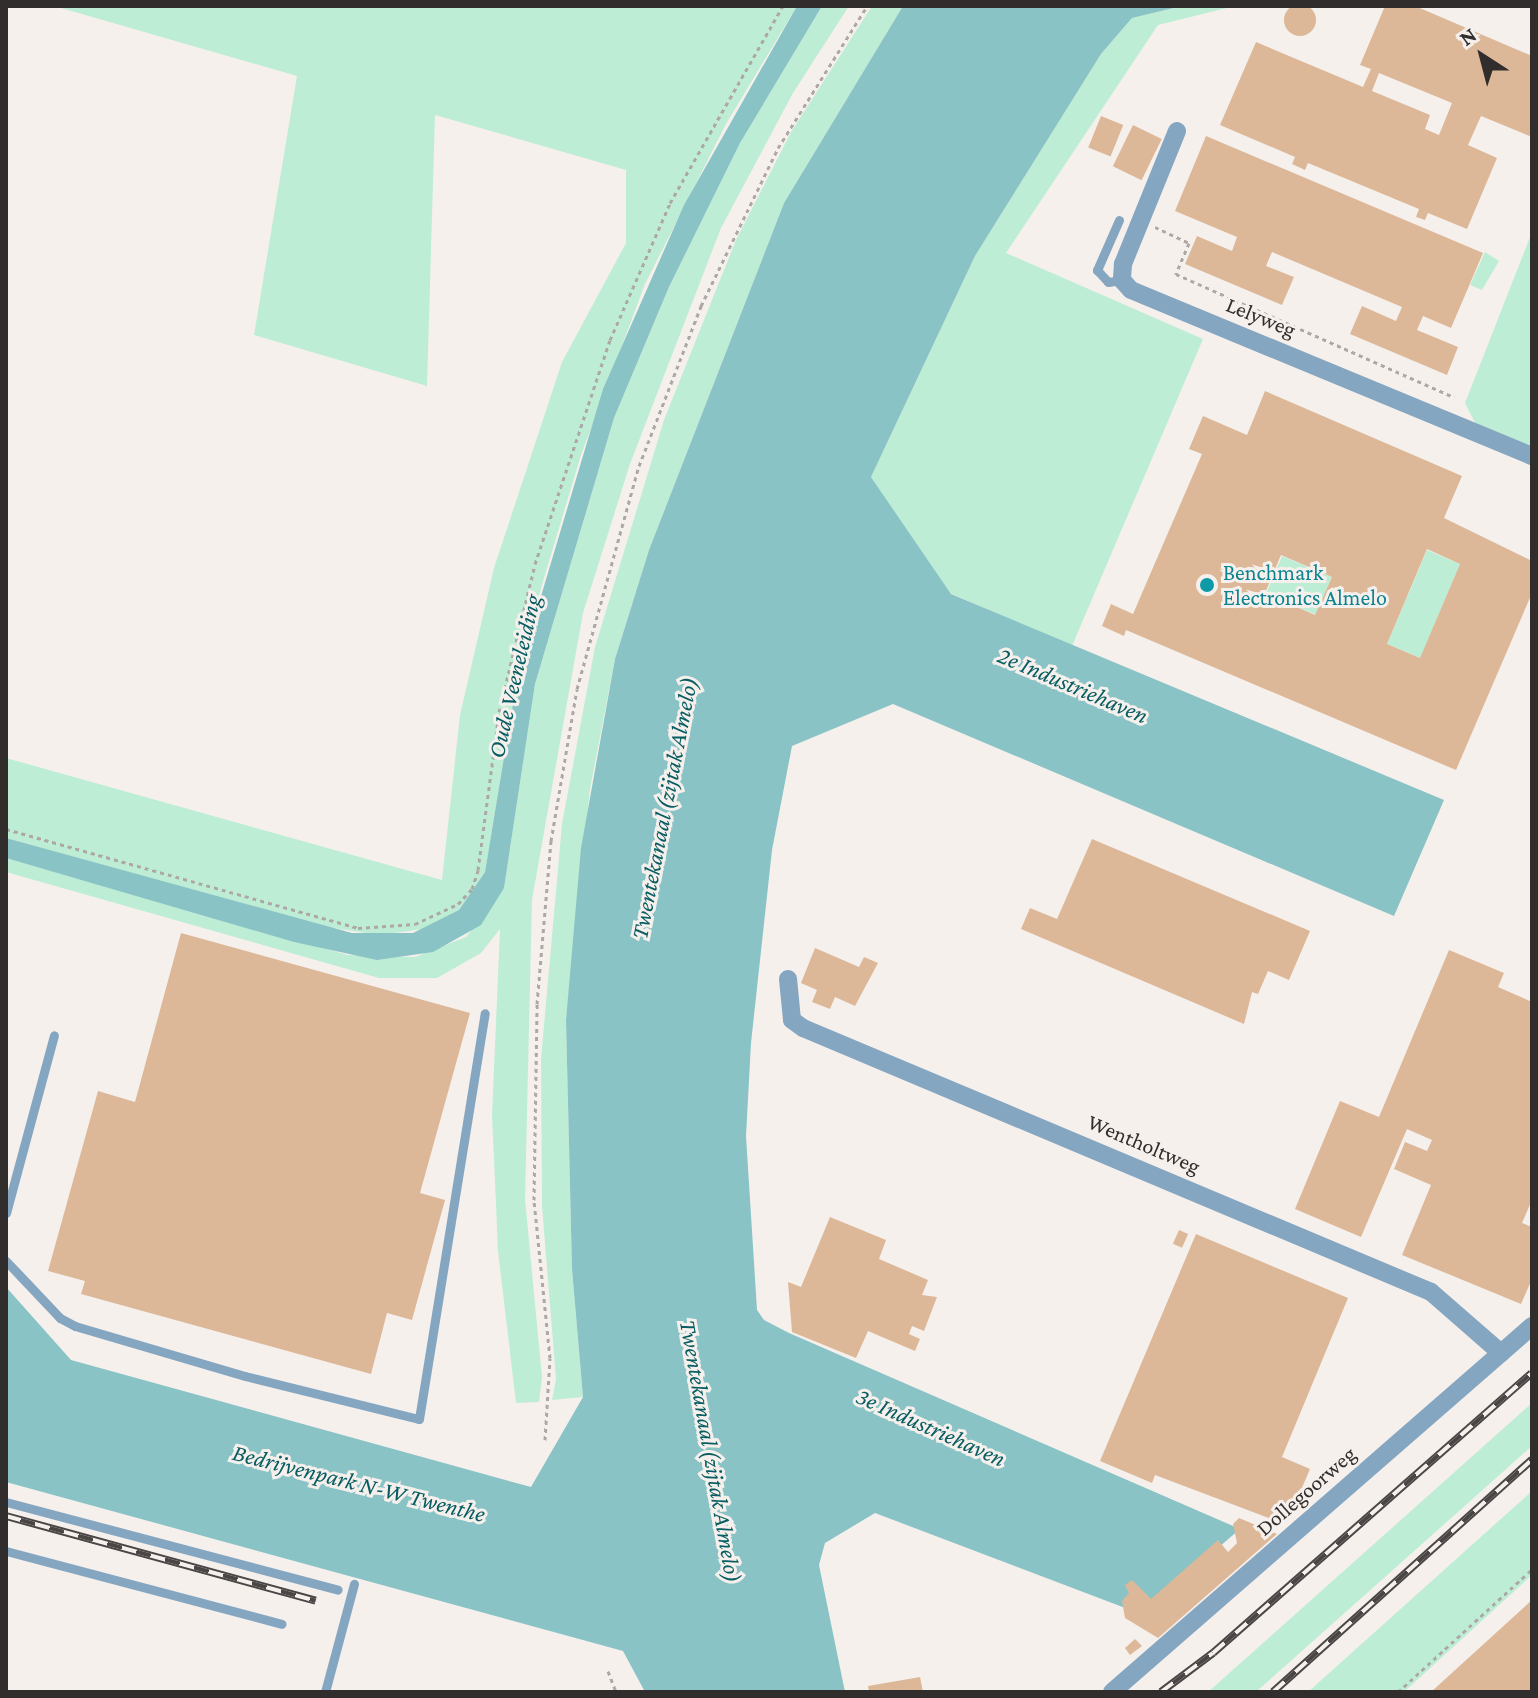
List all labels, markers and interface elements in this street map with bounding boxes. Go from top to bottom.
north arrow [1442,16,1522,96]
text: N [1454,22,1481,51]
street label: Lelyweg [1222,291,1300,343]
place label: Benchmark Electronics Almelo [1223,559,1387,610]
marker: Benchmark Electronics Almelo [1198,576,1216,594]
water label: Oude Veeneleiding [481,591,547,761]
water label: 2e Industriehaven [994,640,1152,730]
water label: Twentekanaal (zijtak Almelo) [624,675,704,941]
street label: Wentholtweg [1084,1108,1204,1180]
water label: Twentekanaal (zijtak Almelo) [674,1317,748,1585]
water label: 3e Industriehaven [852,1381,1010,1473]
water label: Bedrijvenpark N-W Twenthe [230,1438,488,1528]
street label: Dollegoorweg [1251,1441,1361,1541]

